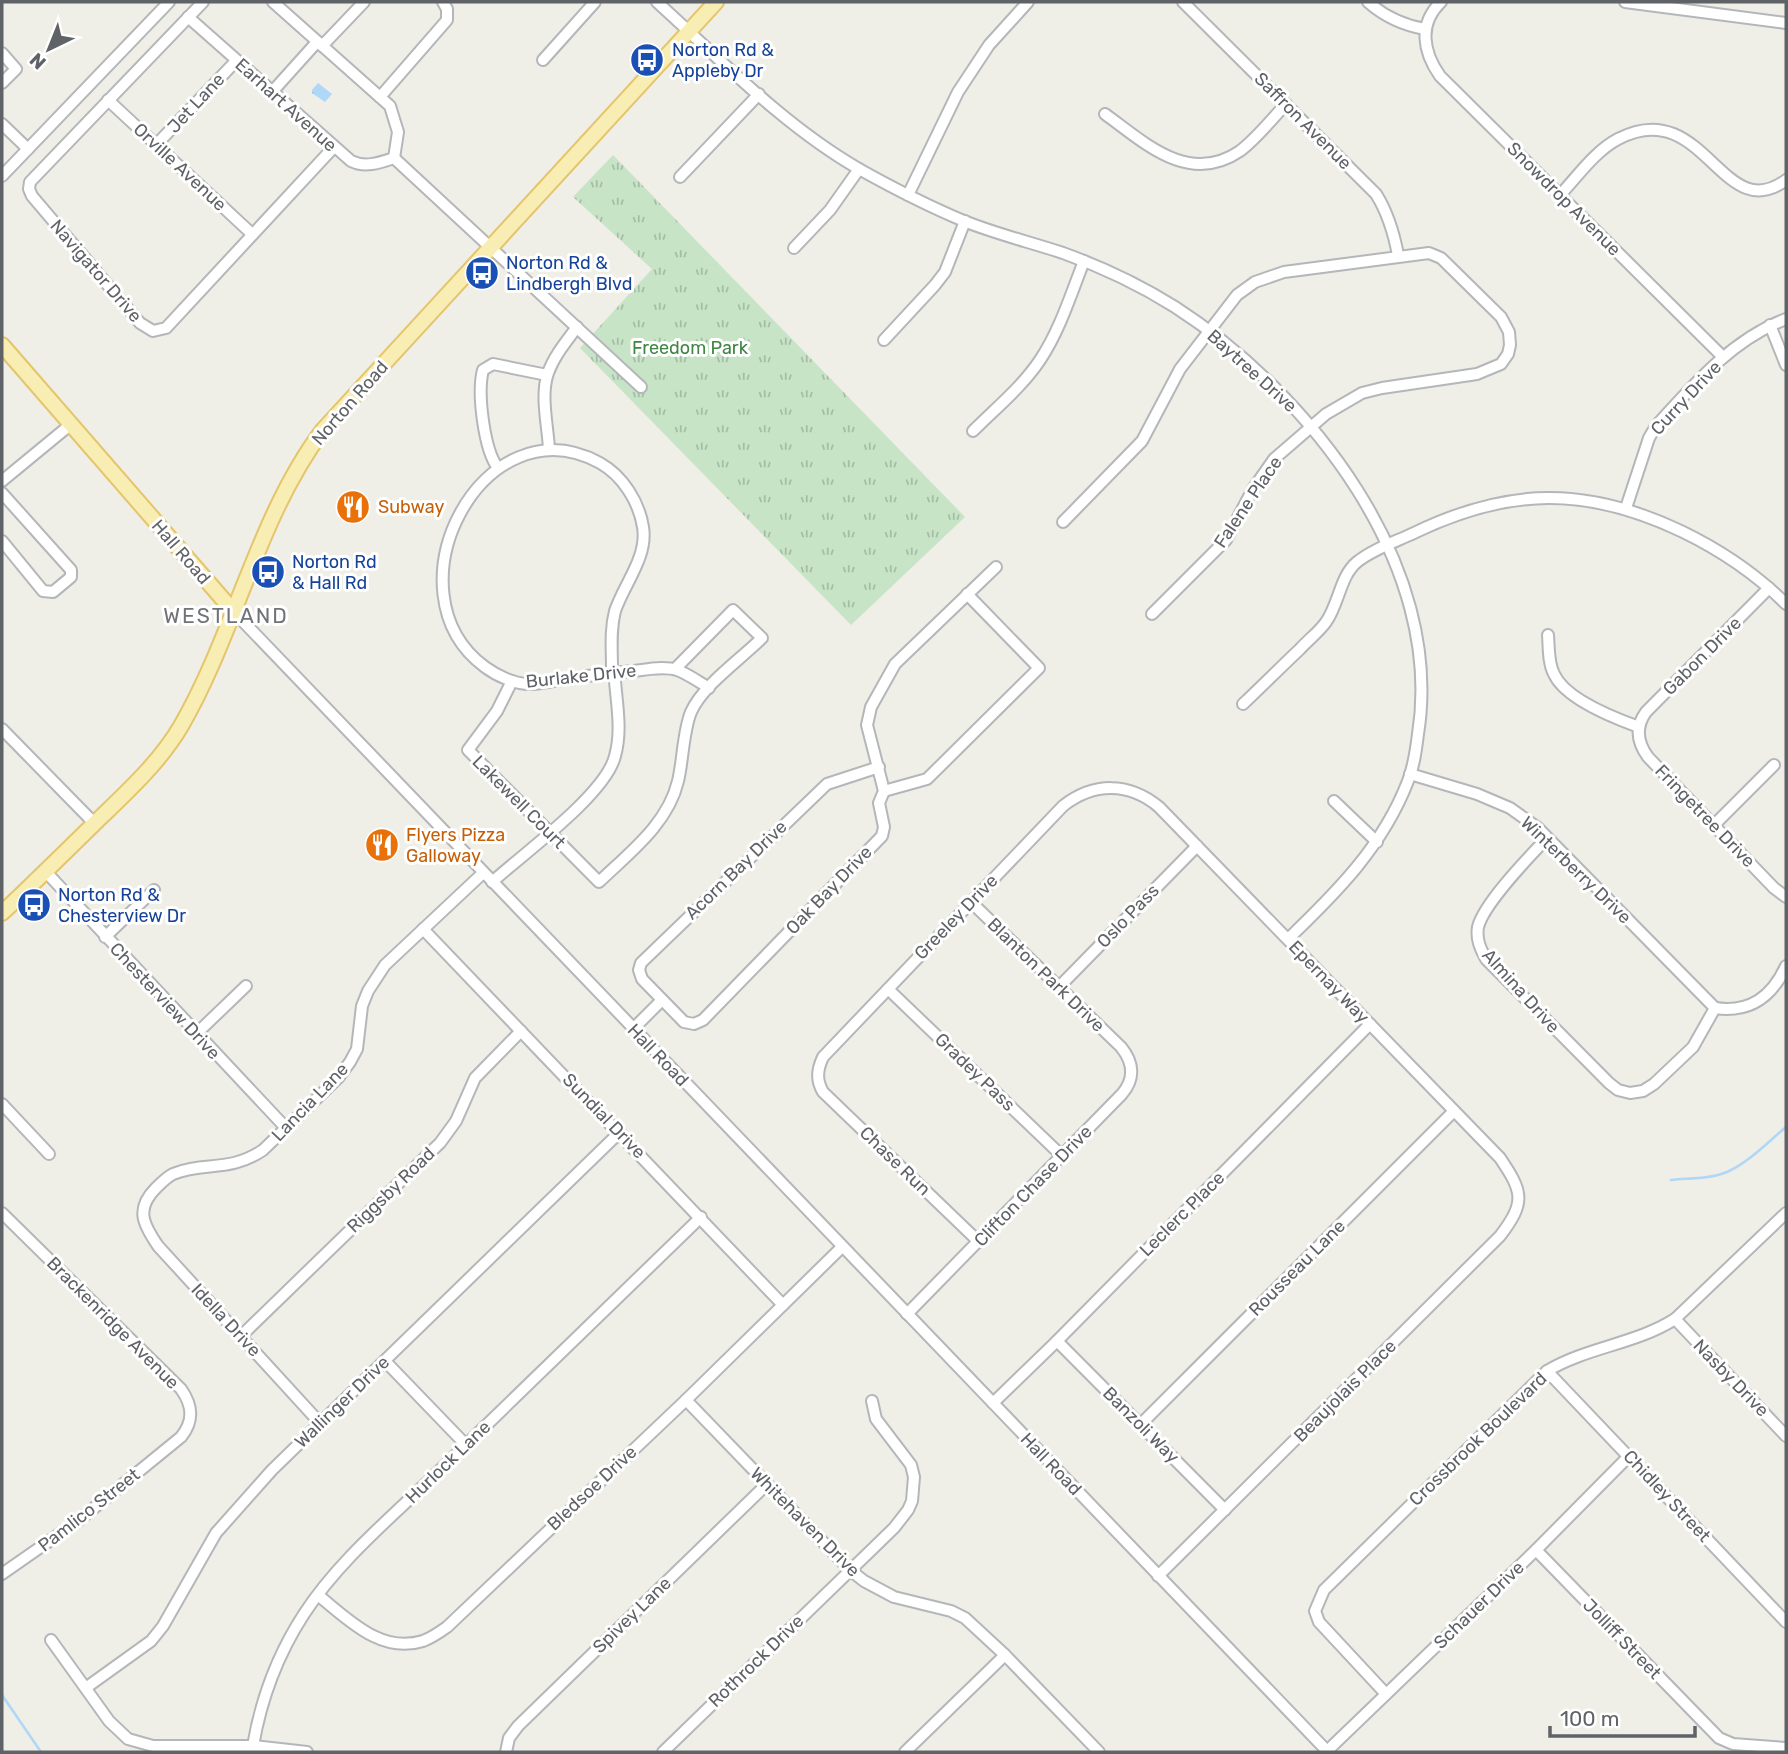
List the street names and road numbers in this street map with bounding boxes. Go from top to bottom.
street label: Earhart Avenue [231,54,341,156]
street label: Jet Lane [163,68,229,138]
street label: Saffron Avenue [1250,68,1356,174]
street label: Orville Avenue [129,118,231,216]
street label: Snowdrop Avenue [1503,138,1625,260]
street label: Navigator Drive [45,215,147,327]
street label: Baytree Drive [1203,325,1301,417]
street label: Norton Road [307,356,393,450]
street label: Curry Drive [1646,356,1726,440]
street label: Falene Place [1209,452,1287,552]
street label: Hall Road [147,515,215,589]
street label: Gabon Drive [1658,612,1746,700]
street label: Burlake Drive [525,659,637,693]
street label: Lakewell Court [468,751,570,853]
street label: Fringetree Drive [1650,760,1760,872]
street label: Winterberry Drive [1516,812,1636,928]
street label: Acorn Bay Drive [680,816,792,924]
street label: Oak Bay Drive [781,841,877,939]
street label: Greeley Drive [910,870,1002,964]
street label: Oslo Pass [1092,880,1164,952]
street label: Blanton Park Drive [983,913,1109,1037]
street label: Epernay Way [1284,936,1374,1028]
street label: Chesterview Drive [105,938,225,1064]
street label: Almina Drive [1478,944,1564,1038]
street label: Hall Road [623,1019,693,1091]
street label: Gradey Pass [930,1028,1020,1116]
street label: Lancia Lane [267,1058,353,1146]
street label: Sundial Drive [558,1069,650,1163]
street label: Clifton Chase Drive [969,1121,1097,1251]
street label: Chase Run [855,1122,935,1200]
street label: Riggsby Road [342,1143,440,1237]
street label: Leclerc Place [1135,1167,1229,1261]
street label: Rousseau Lane [1244,1215,1350,1321]
street label: Brackenridge Avenue [42,1252,184,1394]
street label: Idella Drive [187,1279,265,1361]
street label: Beaujolais Place [1289,1335,1401,1447]
street label: Nasby Drive [1689,1335,1773,1421]
street label: Wallinger Drive [290,1351,394,1453]
street label: Crossbrook Boulevard [1404,1367,1552,1511]
street label: Banzoli Way [1098,1382,1184,1468]
street label: Hurlock Lane [401,1416,495,1508]
street label: Hall Road [1016,1428,1086,1500]
street label: Bledsoe Drive [543,1441,641,1535]
street label: Chidley Street [1619,1445,1715,1547]
street label: Whitehaven Drive [746,1463,864,1581]
street label: Pamlico Street [34,1464,144,1556]
street label: Schauer Drive [1429,1556,1529,1654]
street label: Spivey Lane [588,1572,676,1658]
street label: Jolliff Street [1578,1594,1666,1684]
street label: Rothrock Drive [704,1610,808,1712]

